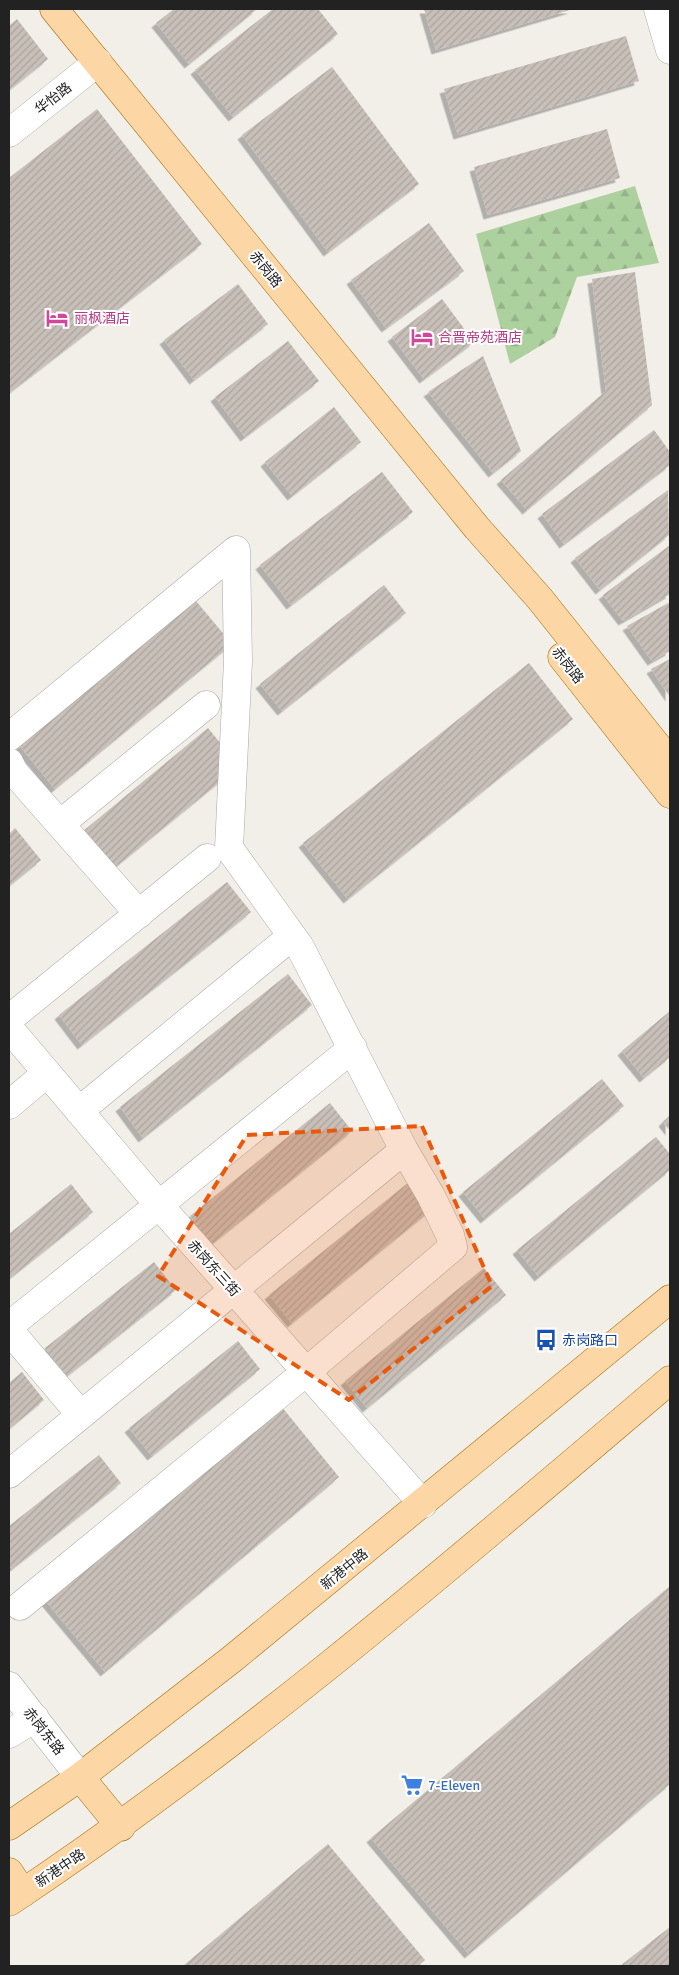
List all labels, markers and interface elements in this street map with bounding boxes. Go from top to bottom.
street label: 华怡路 [32,79,75,118]
street label: 赤岗路 [246,248,285,291]
hotel icon: 丽枫酒店 [44,305,70,331]
place label: 丽枫酒店 [74,310,130,327]
hotel icon: 合晋帝苑酒店 [409,324,435,350]
place label: 合晋帝苑酒店 [438,329,522,346]
street label: 赤岗路 [548,644,587,687]
street label: 赤岗东三街 [184,1237,243,1300]
bus stop icon: 赤岗路口 [533,1327,559,1353]
place label: 赤岗路口 [562,1332,618,1349]
street label: 新港中路 [317,1545,371,1594]
street label: 赤岗东路 [20,1704,68,1759]
supermarket icon: 7-Eleven [399,1772,425,1798]
place label: 7-Eleven [428,1777,480,1794]
street label: 新港中路 [32,1846,88,1891]

